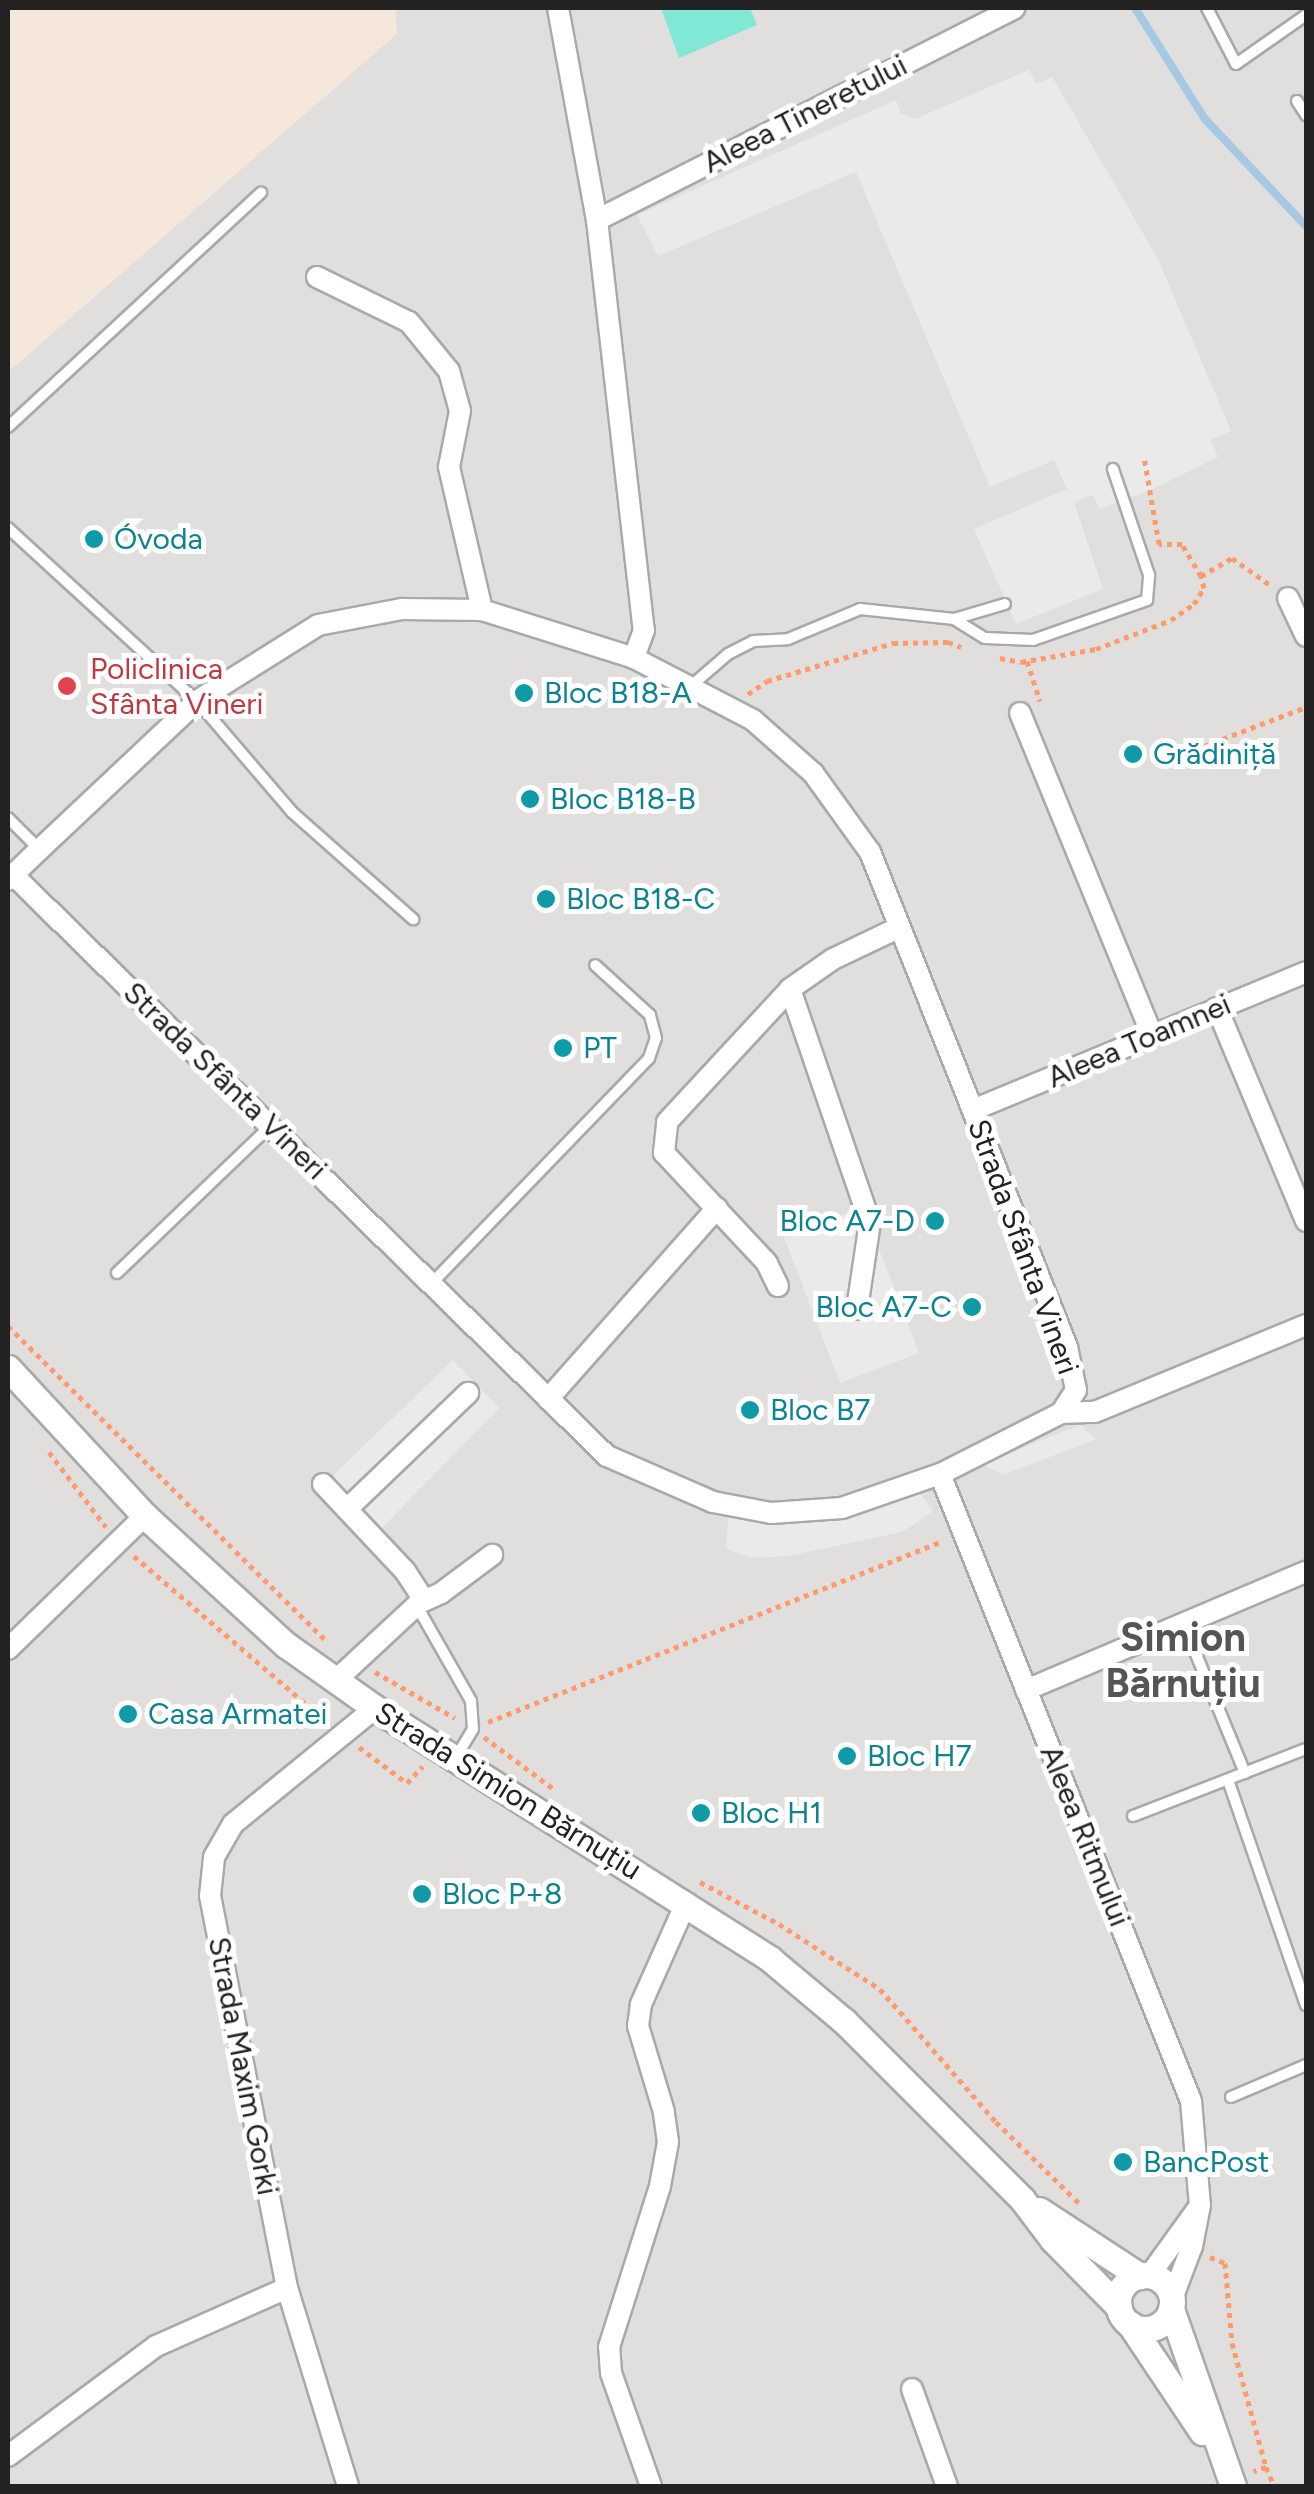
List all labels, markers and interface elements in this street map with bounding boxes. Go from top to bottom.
street label: Aleea Tineretului [697,47,913,181]
place label: Óvoda [114,521,203,557]
marker: Óvoda [83,528,105,550]
place label: Policlinica Sfânta Vineri [90,651,263,722]
marker: Policlinica Sfânta Vineri [54,673,80,699]
place label: Bloc B18-A [544,675,692,711]
marker: Bloc B18-A [513,682,535,704]
place label: Grădiniță [1153,736,1276,772]
marker: Grădiniță [1122,743,1144,765]
place label: Bloc B18-B [550,781,696,817]
marker: Bloc B18-B [519,788,541,810]
place label: Bloc B18-C [566,881,715,917]
marker: Bloc B18-C [535,888,557,910]
street label: Strada Sfânta Vineri [116,975,334,1187]
street label: Aleea Toamnei [1042,986,1236,1096]
place label: PT [583,1030,617,1066]
marker: PT [552,1037,574,1059]
street label: Strada Sfânta Vineri [960,1115,1086,1379]
place label: Bloc A7-D [779,1203,915,1239]
marker: Bloc A7-D [924,1210,946,1232]
place label: Bloc A7-C [815,1289,952,1325]
marker: Bloc A7-C [961,1296,983,1318]
place label: Bloc B7 [770,1392,870,1428]
marker: Bloc B7 [739,1399,761,1421]
district label: Simion Bărnuțiu [1105,1613,1261,1707]
street label: Strada Simion Bărnuțiu [368,1694,648,1888]
place label: Casa Armatei [148,1696,328,1732]
marker: Casa Armatei [117,1703,139,1725]
place label: Bloc H7 [867,1738,972,1774]
street label: Aleea Ritmului [1032,1740,1138,1932]
marker: Bloc H7 [836,1745,858,1767]
place label: Bloc H1 [721,1795,822,1831]
marker: Bloc H1 [690,1802,712,1824]
place label: Bloc P+8 [442,1876,562,1912]
marker: Bloc P+8 [411,1883,433,1905]
street label: Strada Maxim Gorki [200,1934,286,2198]
place label: BancPost [1143,2144,1269,2180]
marker: BancPost [1112,2151,1134,2173]

